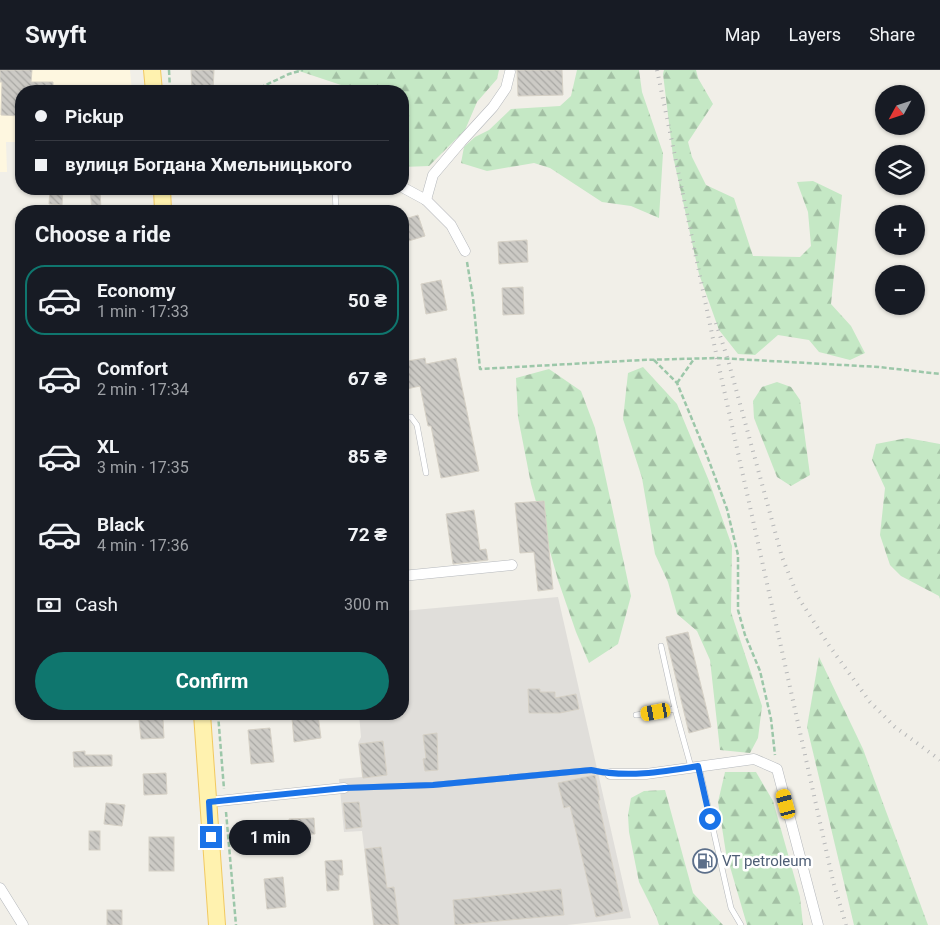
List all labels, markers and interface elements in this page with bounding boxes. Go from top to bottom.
text: Swyft [25,21,86,49]
text: Map [725,24,760,45]
text: Layers [788,24,841,45]
text: Share [869,24,915,45]
north arrow [875,85,925,135]
map controls [875,85,925,315]
text: Pickup [65,105,124,128]
button: layers [875,145,925,195]
text: вулиця Богдана Хмельницького [65,153,352,176]
button: + [875,205,925,255]
text: Choose a ride [35,222,171,247]
button: − [875,265,925,315]
icon: car [37,278,82,323]
text: Economy [97,279,176,302]
text: 50 ₴ [348,289,387,312]
text: 1 min · 17:33 [97,302,189,321]
icon: car [37,356,82,401]
text: Comfort [97,357,168,380]
text: 67 ₴ [348,367,387,390]
text: 2 min · 17:34 [97,380,189,399]
icon: car [37,434,82,479]
text: XL [97,435,119,458]
text: 85 ₴ [348,445,387,468]
text: 3 min · 17:35 [97,458,189,477]
icon: car [37,512,82,557]
text: Black [97,513,144,536]
text: 72 ₴ [348,523,387,546]
text: 4 min · 17:36 [97,536,189,555]
icon: cash [35,591,63,619]
text: Cash [75,593,118,616]
text: 300 m [344,595,389,614]
button: Confirm [35,652,389,710]
car [639,702,672,722]
car [774,788,797,820]
route start [699,808,721,830]
callout: 1 min [228,820,311,854]
route end [200,826,222,848]
text: 1 min [250,828,290,847]
fuel station icon: VT petroleum [692,848,718,874]
place label: VT petroleum [722,852,812,870]

